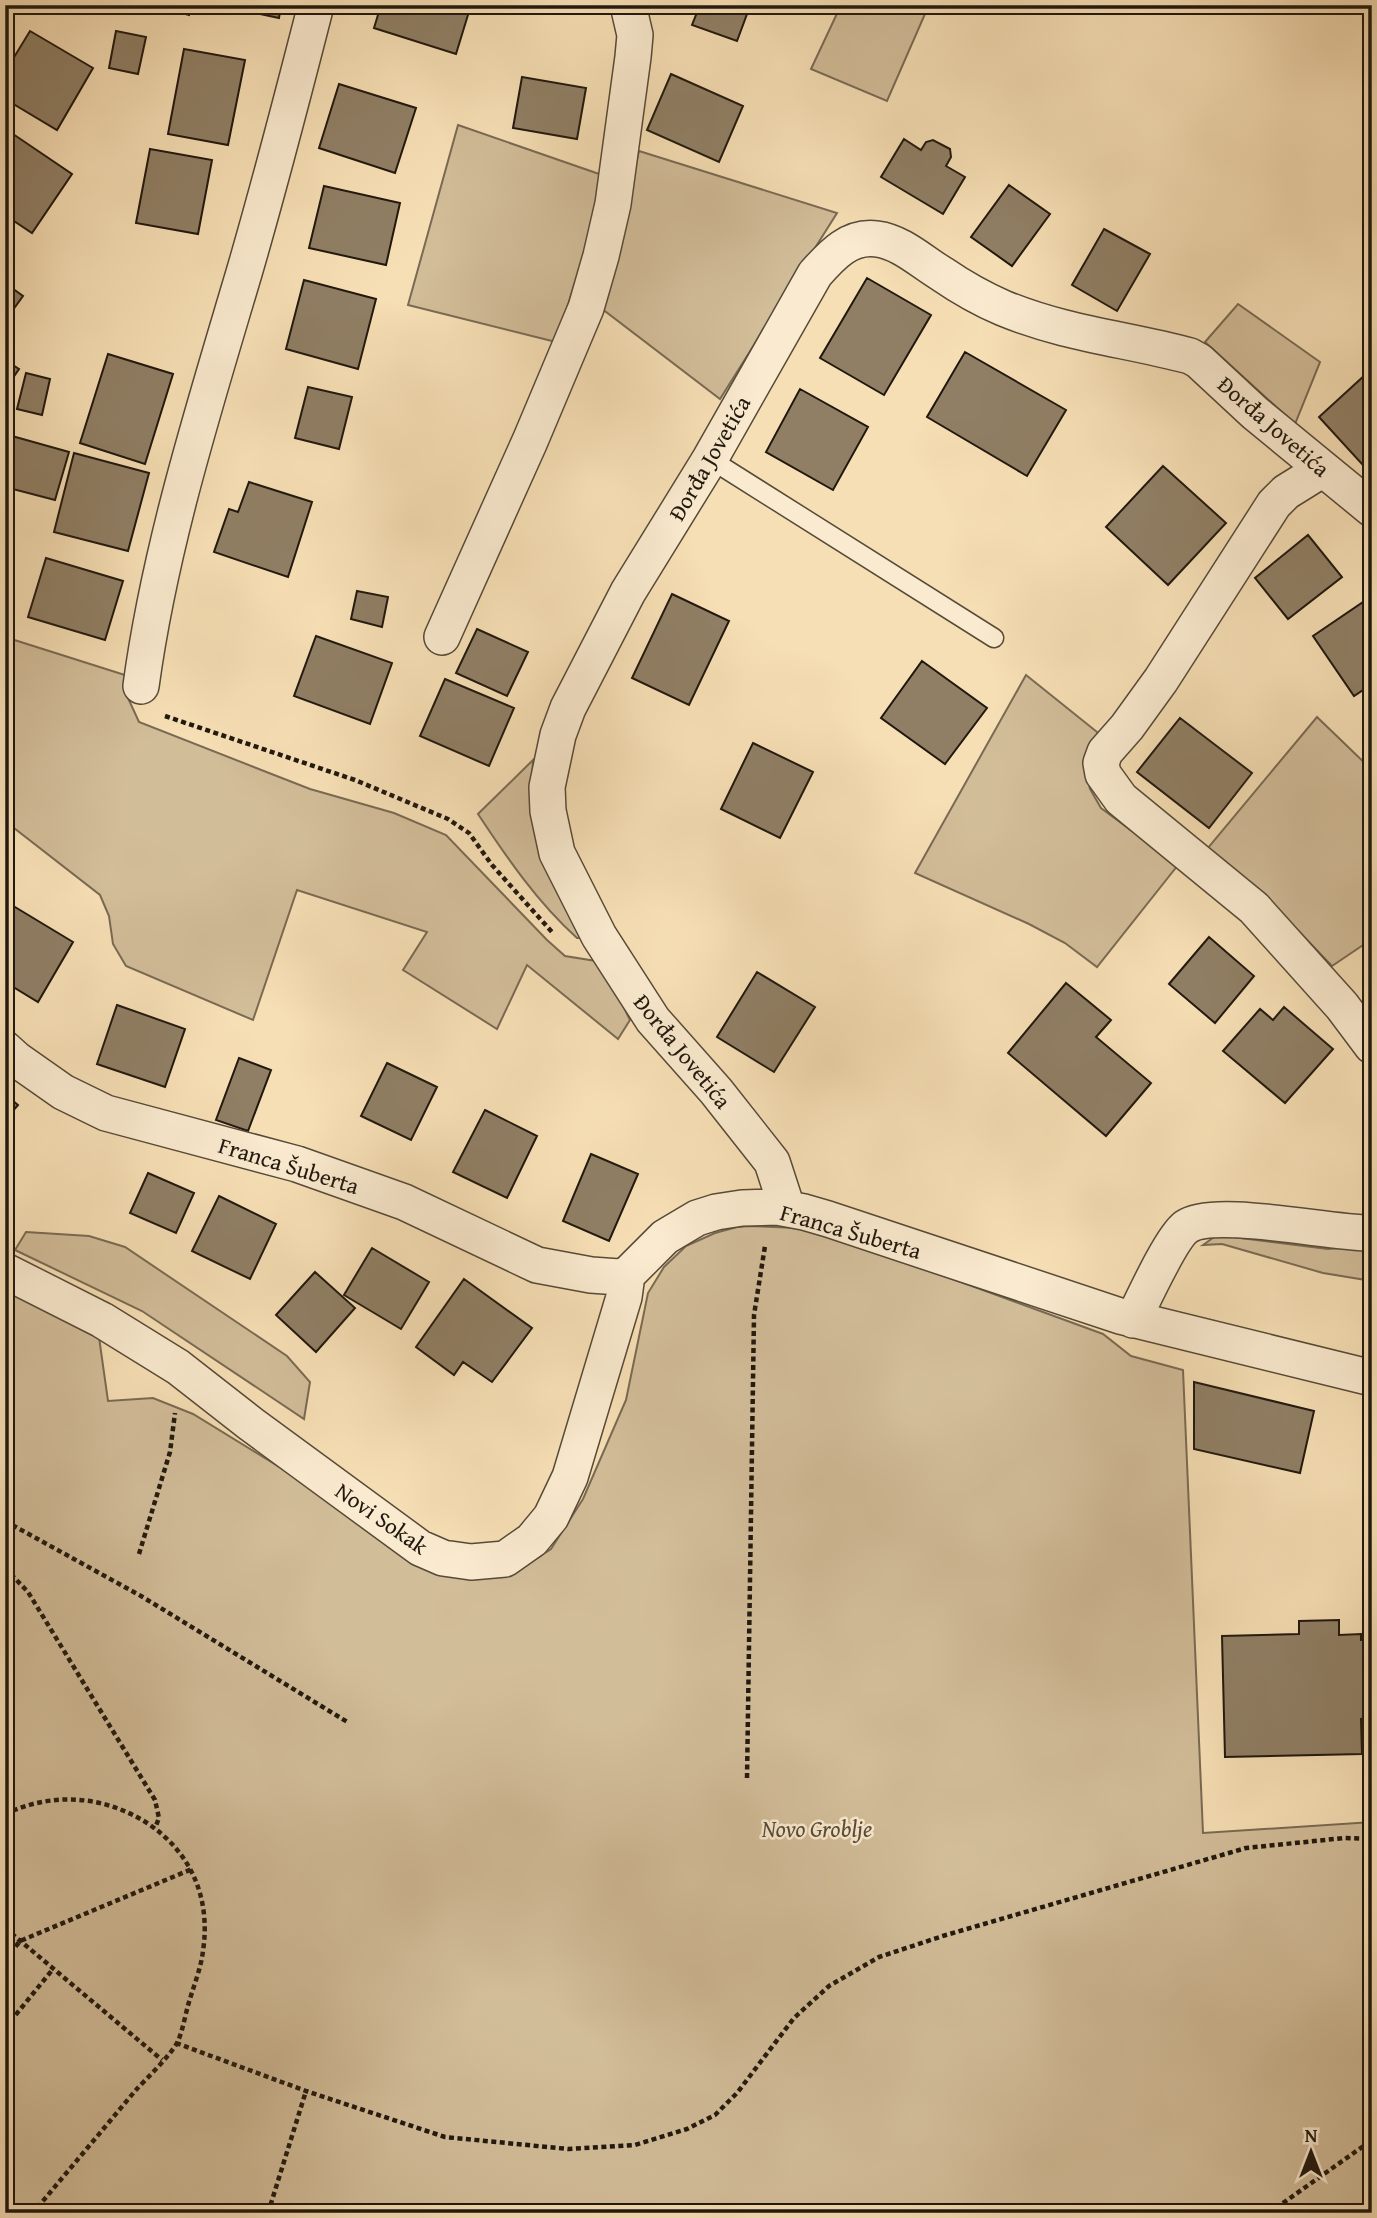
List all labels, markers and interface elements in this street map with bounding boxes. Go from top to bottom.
street label: Đorđa Jovetića [1211,368,1337,484]
street label: Đorđa Jovetića [660,389,758,527]
street label: Đorđa Jovetića [626,987,740,1116]
street label: Franca Šuberta [215,1128,363,1202]
street label: Franca Šuberta [777,1195,925,1267]
street label: Novi Sokak [329,1474,435,1562]
park label: Novo Groblje [761,1812,872,1845]
north arrow [1276,2116,1346,2186]
text: N [1305,2121,1318,2149]

